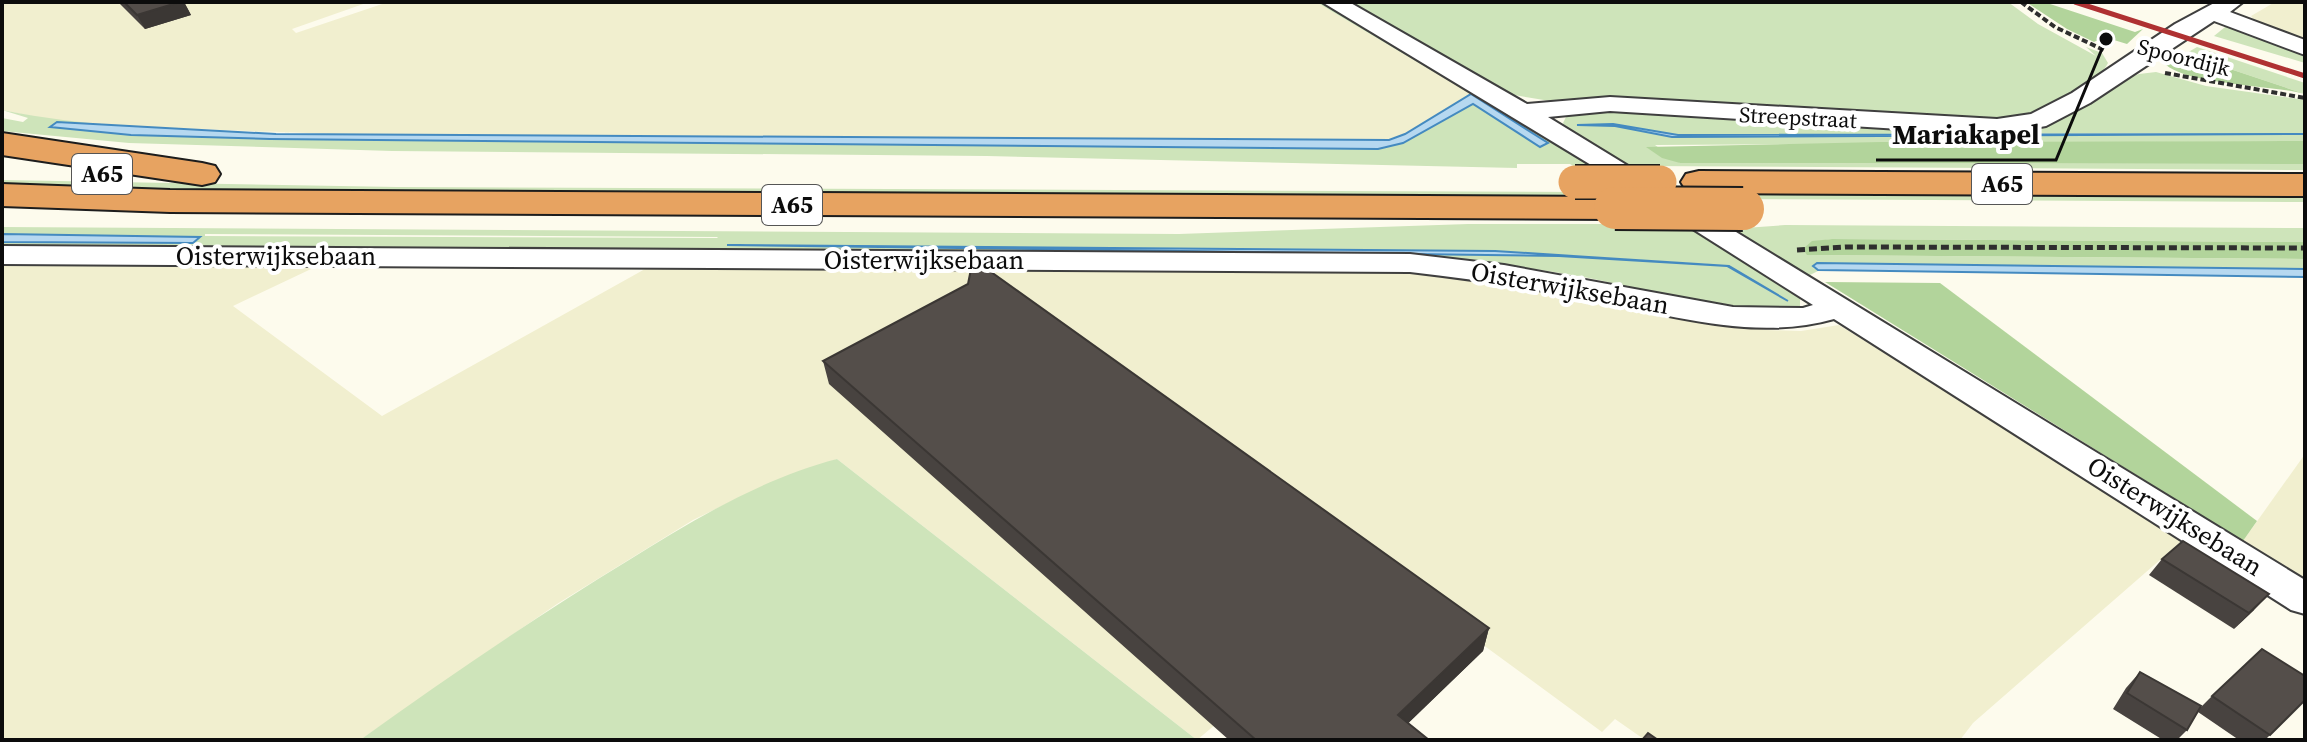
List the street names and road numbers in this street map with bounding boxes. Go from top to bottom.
street label: Spoordijk [2135,31,2234,83]
street label: Streepstraat [1738,99,1858,135]
road number: A65 [72,154,132,194]
road number: A65 [1972,164,2032,204]
road number: A65 [762,185,822,225]
street label: Oisterwijksebaan [176,238,376,274]
street label: Oisterwijksebaan [824,242,1024,278]
street label: Oisterwijksebaan [1468,253,1672,323]
street label: Oisterwijksebaan [2080,448,2270,584]

